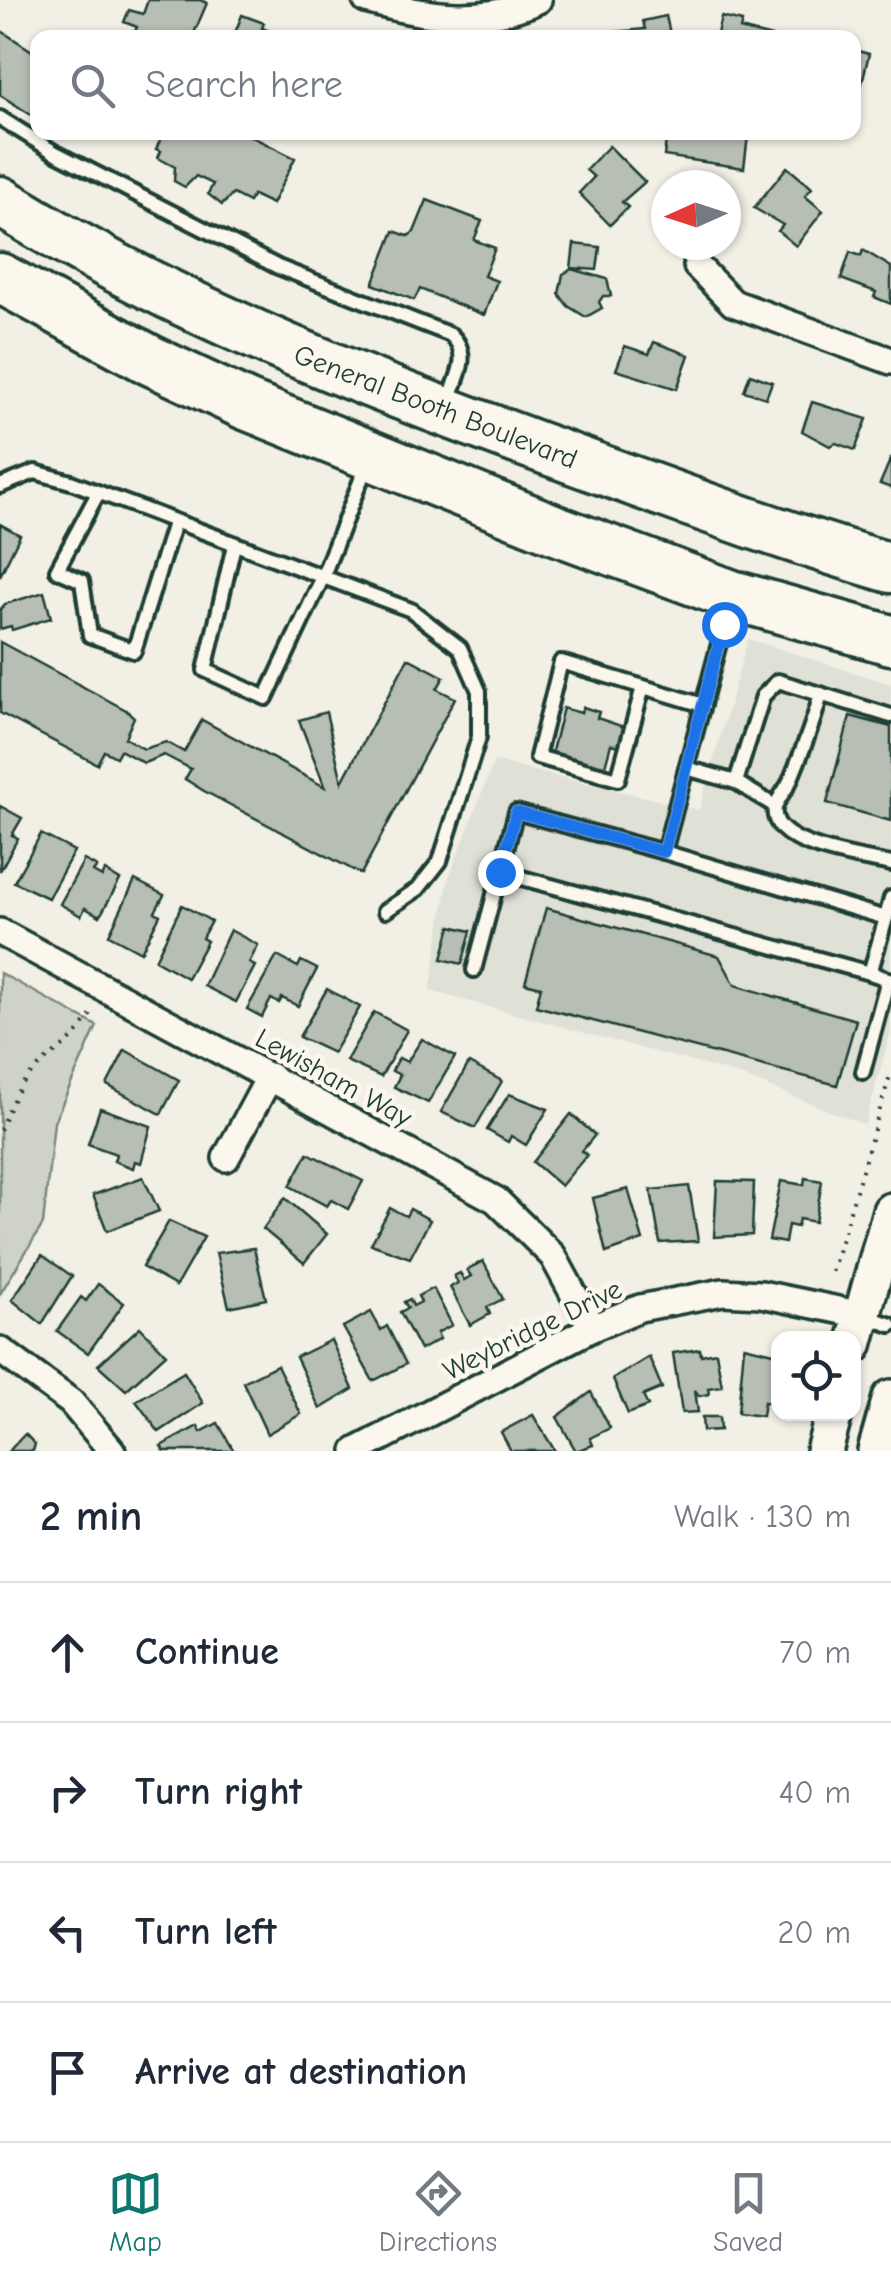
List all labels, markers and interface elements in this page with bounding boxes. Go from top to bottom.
search box [30,30,861,140]
icon: search [65,58,120,113]
text: Search here [145,63,343,107]
north arrow [651,170,741,260]
street label: General Booth Boulevard [290,338,582,476]
route start [702,602,748,648]
route end [478,850,524,896]
street label: Lewisham Way [250,1022,418,1134]
street label: Weybridge Drive [438,1273,627,1387]
map controls [771,1331,861,1421]
button: locate [771,1331,861,1421]
text: 2 min [40,1492,142,1541]
text: Walk · 130 m [674,1498,851,1535]
icon: ahead [40,1625,95,1680]
text: Continue [135,1630,279,1674]
text: 70 m [779,1634,851,1671]
icon: right [40,1765,95,1820]
text: Turn right [135,1770,302,1814]
text: 40 m [779,1774,851,1811]
icon: left [40,1905,95,1960]
text: Turn left [135,1910,276,1954]
text: 20 m [778,1914,851,1951]
icon: arrive [40,2045,95,2100]
text: Arrive at destination [135,2050,467,2094]
tab: Map [108,2166,163,2258]
tab: Directions [379,2166,497,2258]
tab: Saved [713,2166,783,2258]

